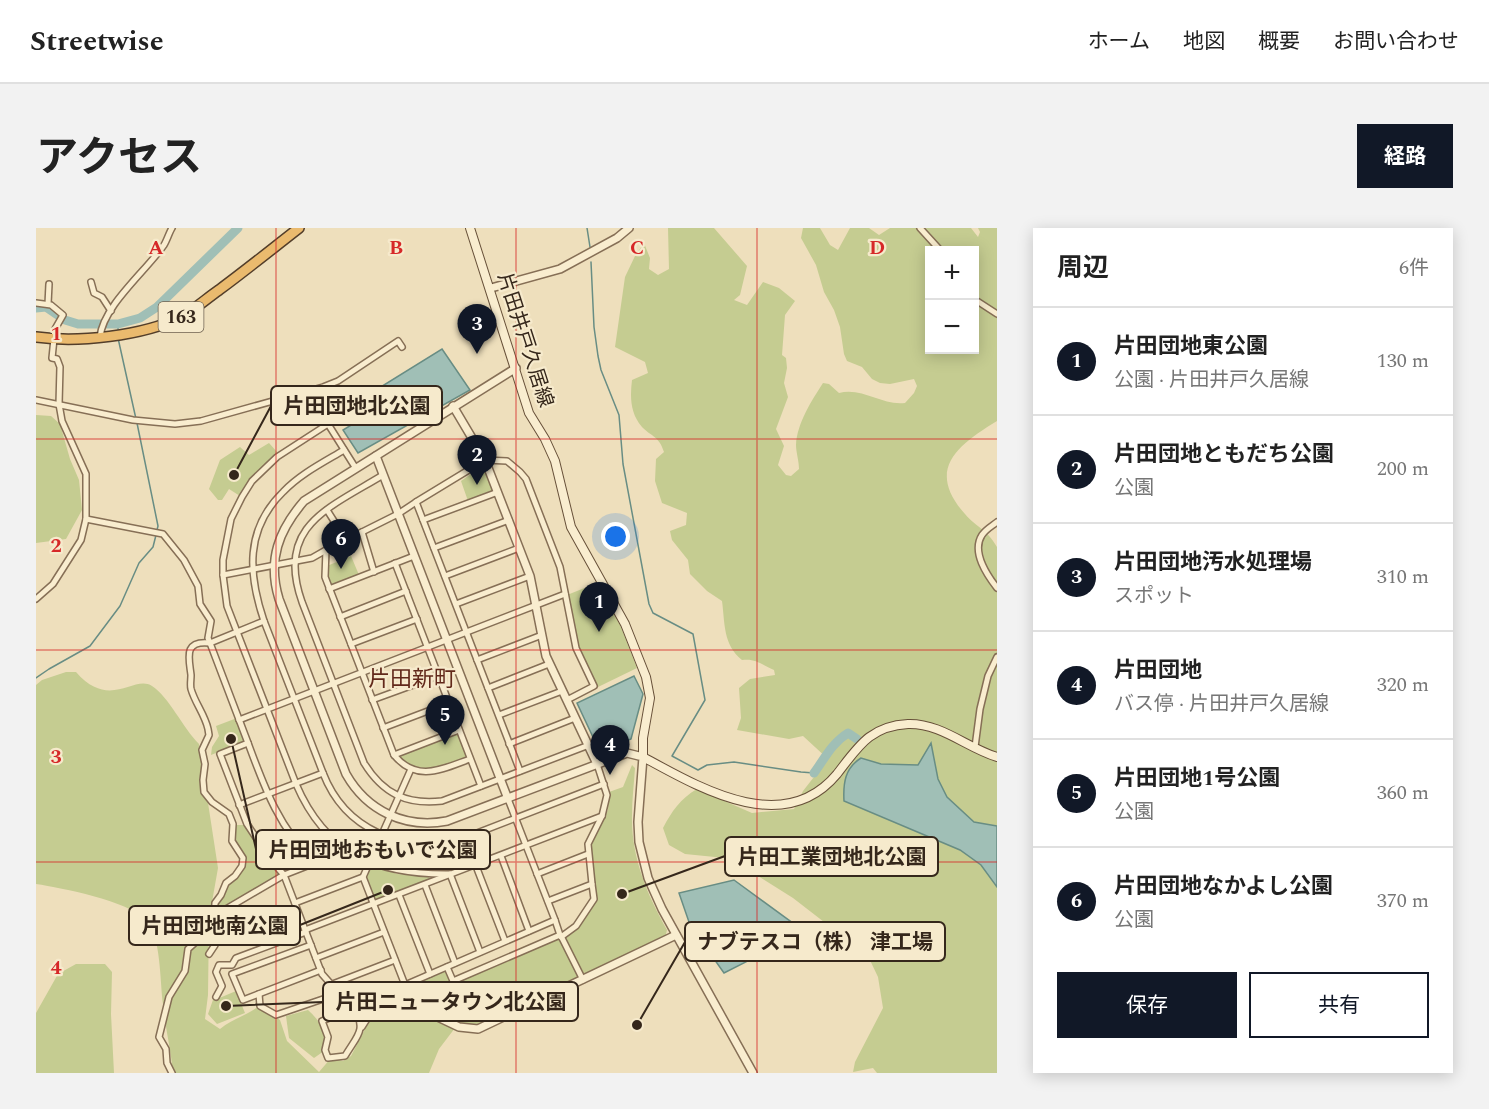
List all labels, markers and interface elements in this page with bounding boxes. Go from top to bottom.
text: Streetwise [30,20,164,63]
text: ホーム [1088,26,1150,58]
text: 地図 [1183,26,1225,58]
text: 概要 [1258,26,1300,58]
text: お問い合わせ [1333,26,1459,58]
button: 経路 [1357,124,1453,188]
text: アクセス [36,127,202,190]
text: A [148,233,164,263]
text: B [389,233,403,263]
text: C [630,233,644,263]
text: D [869,233,885,263]
map controls [925,246,979,354]
button: + [925,246,979,300]
text: 周辺 [1057,248,1109,288]
text: 6件 [1399,253,1429,283]
street label: 片田井戸久居線 [489,269,561,411]
button: − [925,300,979,354]
road number: 163 [158,302,204,332]
pin: 3 [458,304,496,354]
text: 1 [50,319,62,349]
text: 片田団地東公園 [1114,330,1268,363]
text: 1 [1071,346,1082,376]
text: 130 m [1377,346,1429,376]
text: 公園 · 片田井戸久居線 [1114,365,1309,395]
callout: 片田団地北公園 [271,386,442,425]
text: 片田団地北公園 [284,391,431,423]
pin: 2 [458,436,496,485]
text: 片田団地ともだち公園 [1114,438,1334,471]
text: 2 [1071,454,1082,484]
text: 200 m [1377,454,1429,484]
text: 公園 [1114,473,1154,503]
pin: 6 [322,520,360,569]
your location [601,522,630,551]
text: 2 [50,531,62,561]
text: 片田団地汚水処理場 [1114,546,1312,579]
text: 3 [1071,562,1082,592]
text: 310 m [1377,562,1429,592]
text: スポット [1114,581,1194,611]
pin: 1 [580,582,618,632]
text: 片田団地 [1114,654,1202,687]
district label: 片田新町 [368,663,456,696]
text: 4 [1071,670,1082,700]
text: 320 m [1377,670,1429,700]
text: バス停 · 片田井戸久居線 [1114,689,1329,719]
pin: 5 [426,696,464,745]
pin: 4 [590,726,630,775]
text: 3 [50,742,62,772]
text: 片田団地1号公園 [1114,762,1280,795]
text: 5 [1071,778,1082,808]
text: 360 m [1377,778,1429,808]
text: 公園 [1114,797,1154,827]
callout: 片田団地おもいで公園 [256,830,490,869]
text: 片田団地おもいで公園 [269,835,477,867]
callout: 片田工業団地北公園 [725,837,938,876]
text: 片田工業団地北公園 [738,842,927,874]
text: 片田団地なかよし公園 [1114,870,1333,903]
text: 6 [1071,886,1082,916]
text: 370 m [1377,886,1429,916]
text: 公園 [1114,905,1154,935]
callout: 片田団地南公園 [129,906,300,945]
text: 片田団地南公園 [142,911,289,943]
callout: ナブテスコ（株） 津工場 [685,922,945,961]
text: ナブテスコ（株） 津工場 [697,927,933,959]
text: 4 [50,953,62,983]
button: 保存 [1057,972,1237,1038]
button: 共有 [1249,972,1429,1038]
callout: 片田ニュータウン北公園 [323,982,578,1021]
text: 片田ニュータウン北公園 [336,987,567,1019]

